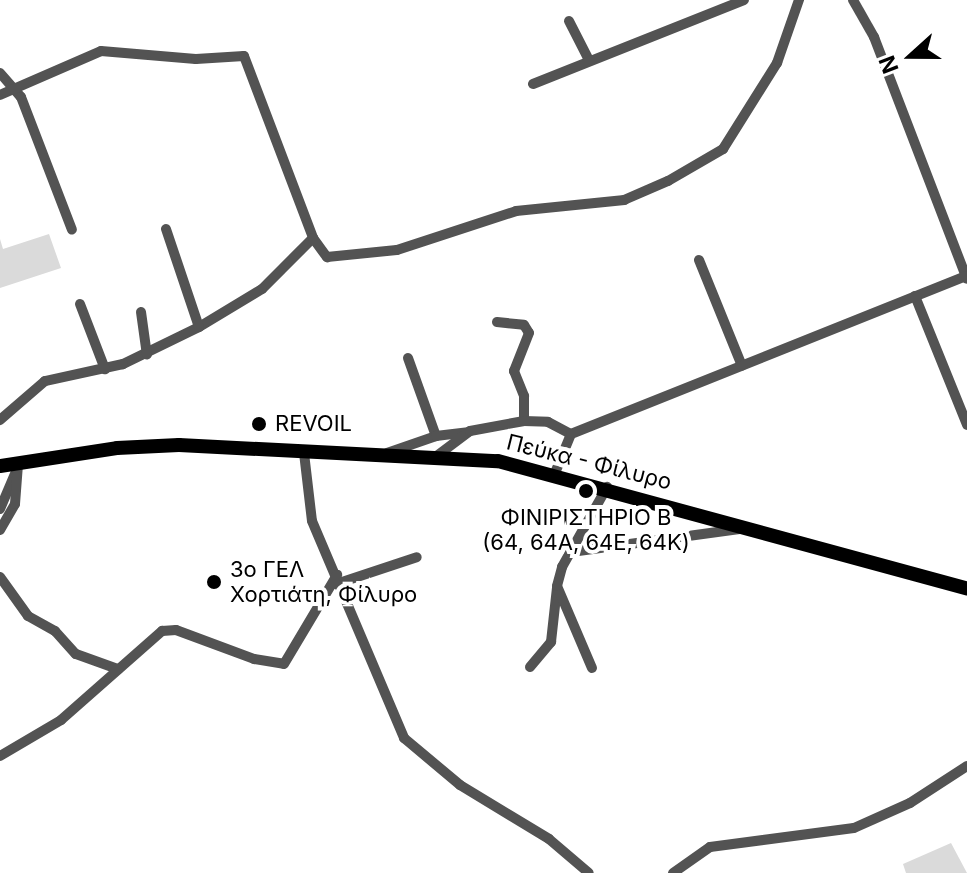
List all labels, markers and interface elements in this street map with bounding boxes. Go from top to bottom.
north arrow [871,16,951,96]
text: N [873,52,904,77]
place label: REVOIL [275,411,352,437]
marker: REVOIL [250,415,268,433]
street label: Πεύκα - Φίλυρο [504,429,674,495]
marker: ΦΙΝΙΡΙΣΤΗΡΙΟ B (64, 64Α, 64Ε, 64Κ) [577,482,595,500]
place label: ΦΙΝΙΡΙΣΤΗΡΙΟ B (64, 64Α, 64Ε, 64Κ) [482,504,690,556]
place label: 3ο ΓΕΛ Χορτιάτη, Φίλυρο [230,556,417,608]
marker: 3ο ΓΕΛ Χορτιάτη, Φίλυρο [205,573,223,591]

